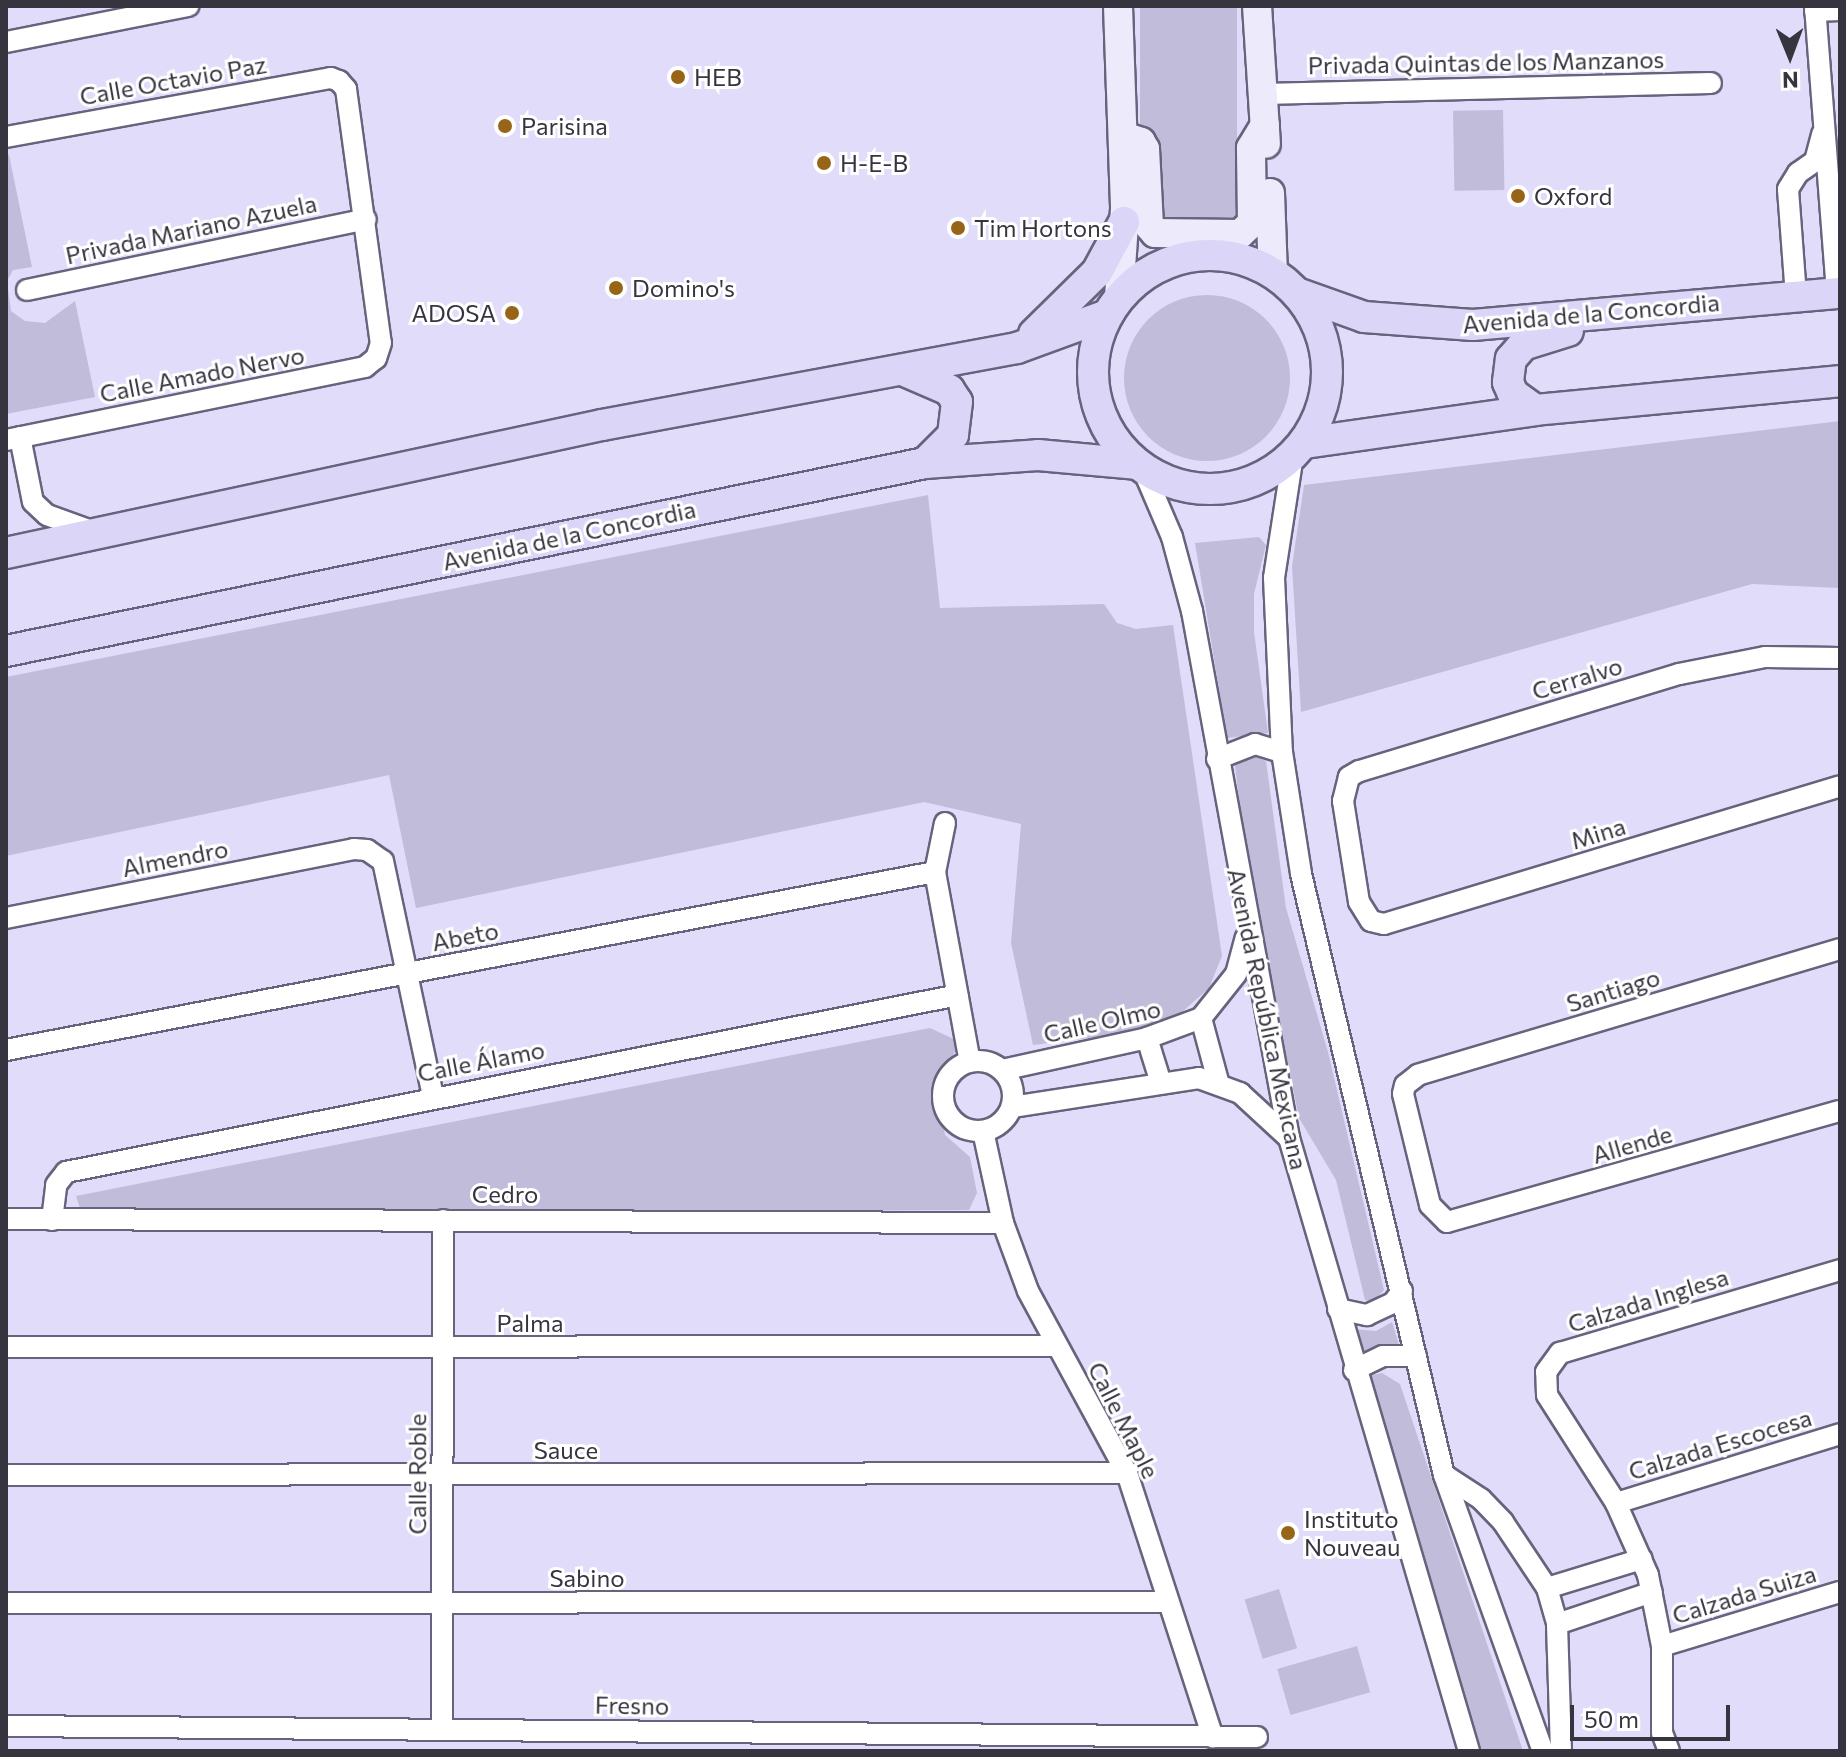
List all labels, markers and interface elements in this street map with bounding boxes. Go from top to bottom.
north arrow [1750,16,1830,96]
street label: Privada Quintas de los Manzanos [1308,44,1664,80]
street label: Calle Octavio Paz [77,49,269,111]
place label: HEB [694,63,742,91]
text: N [1782,67,1799,94]
marker: HEB [669,68,687,86]
place label: Parisina [521,112,608,140]
marker: Parisina [496,117,514,135]
place label: H-E-B [840,149,908,177]
marker: H-E-B [815,154,833,172]
place label: Oxford [1534,182,1612,210]
marker: Oxford [1509,187,1527,205]
street label: Privada Mariano Azuela [63,188,319,270]
place label: Tim Hortons [974,214,1112,242]
marker: Tim Hortons [949,219,967,237]
place label: Domino's [632,274,735,302]
marker: Domino's [607,279,625,297]
street label: Avenida de la Concordia [1461,287,1721,339]
place label: ADOSA [412,299,496,327]
marker: ADOSA [503,304,521,322]
street label: Calle Amado Nervo [97,340,307,408]
street label: Avenida de la Concordia [440,494,698,576]
street label: Cerralvo [1528,651,1626,705]
street label: Mina [1567,811,1629,855]
street label: Almendro [120,834,230,882]
street label: Avenida República Mexicana [1222,866,1314,1172]
street label: Abeto [429,915,501,957]
street label: Santiago [1563,962,1663,1018]
street label: Calle Olmo [1041,994,1163,1048]
street label: Calle Álamo [415,1035,547,1087]
street label: Allende [1589,1119,1675,1169]
street label: Cedro [472,1180,538,1208]
street label: Calzada Inglesa [1564,1262,1732,1338]
street label: Palma [496,1309,564,1337]
street label: Calle Maple [1082,1357,1166,1483]
street label: Calzada Escocesa [1625,1402,1815,1486]
street label: Calle Roble [403,1413,431,1535]
street label: Sauce [534,1436,598,1464]
place label: Instituto Nouveau [1304,1505,1400,1561]
marker: Instituto Nouveau [1279,1524,1297,1542]
street label: Calzada Suiza [1669,1558,1819,1630]
street label: Sabino [549,1564,625,1592]
scale bar [1574,1689,1734,1739]
street label: Fresno [595,1690,669,1720]
text: 50 m [1584,1704,1639,1733]

